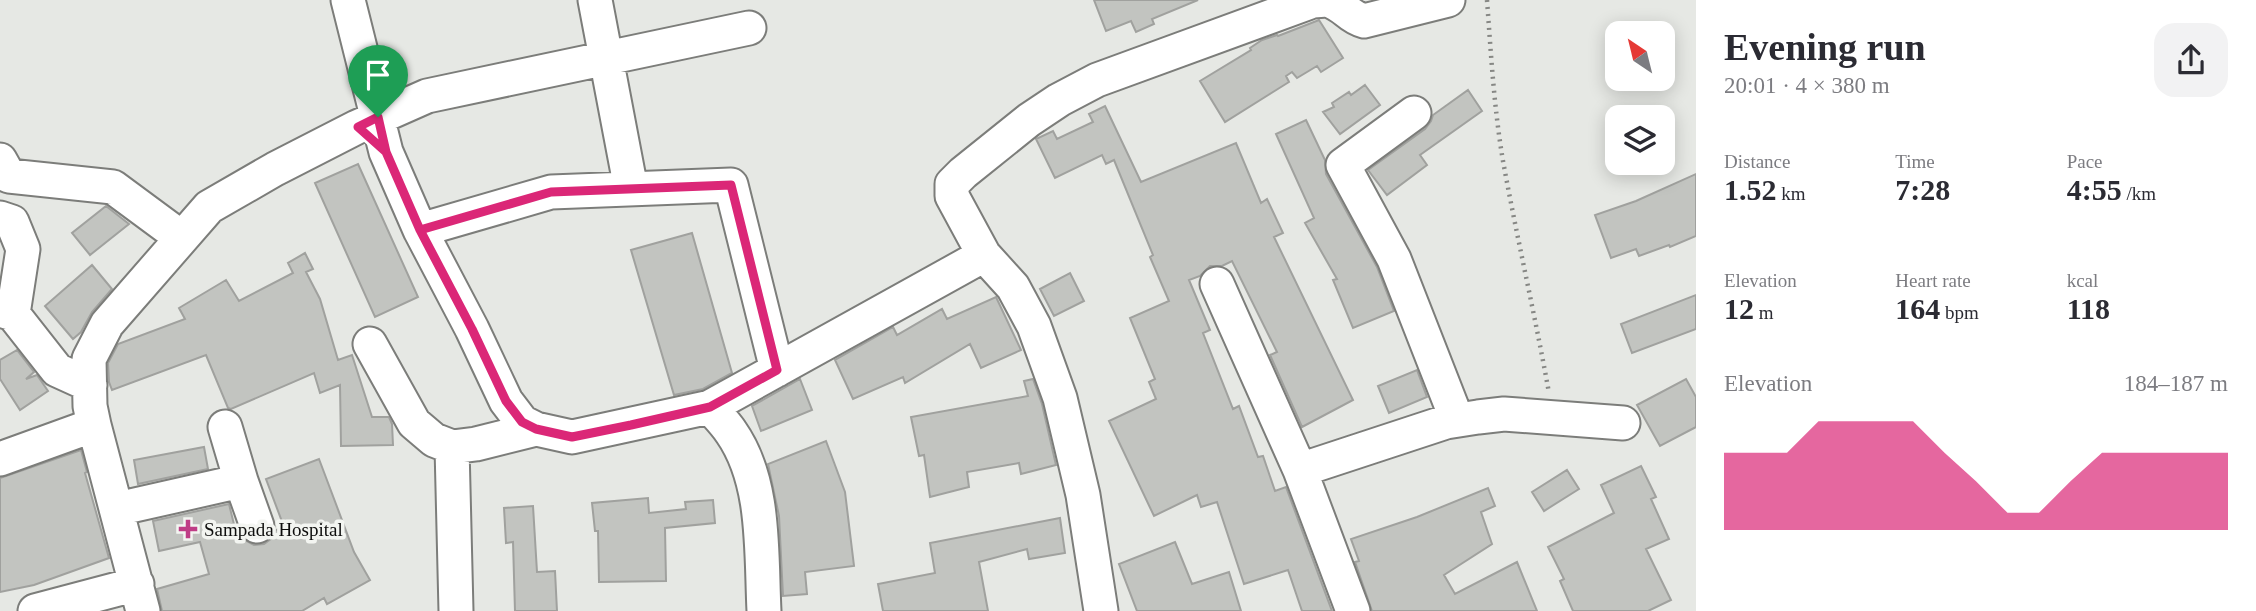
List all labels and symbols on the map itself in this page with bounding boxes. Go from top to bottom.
north arrow [1605,21,1675,91]
pin [348,45,408,117]
marker: Sampada Hospital [178,519,198,539]
place label: Sampada Hospital [204,519,343,540]

